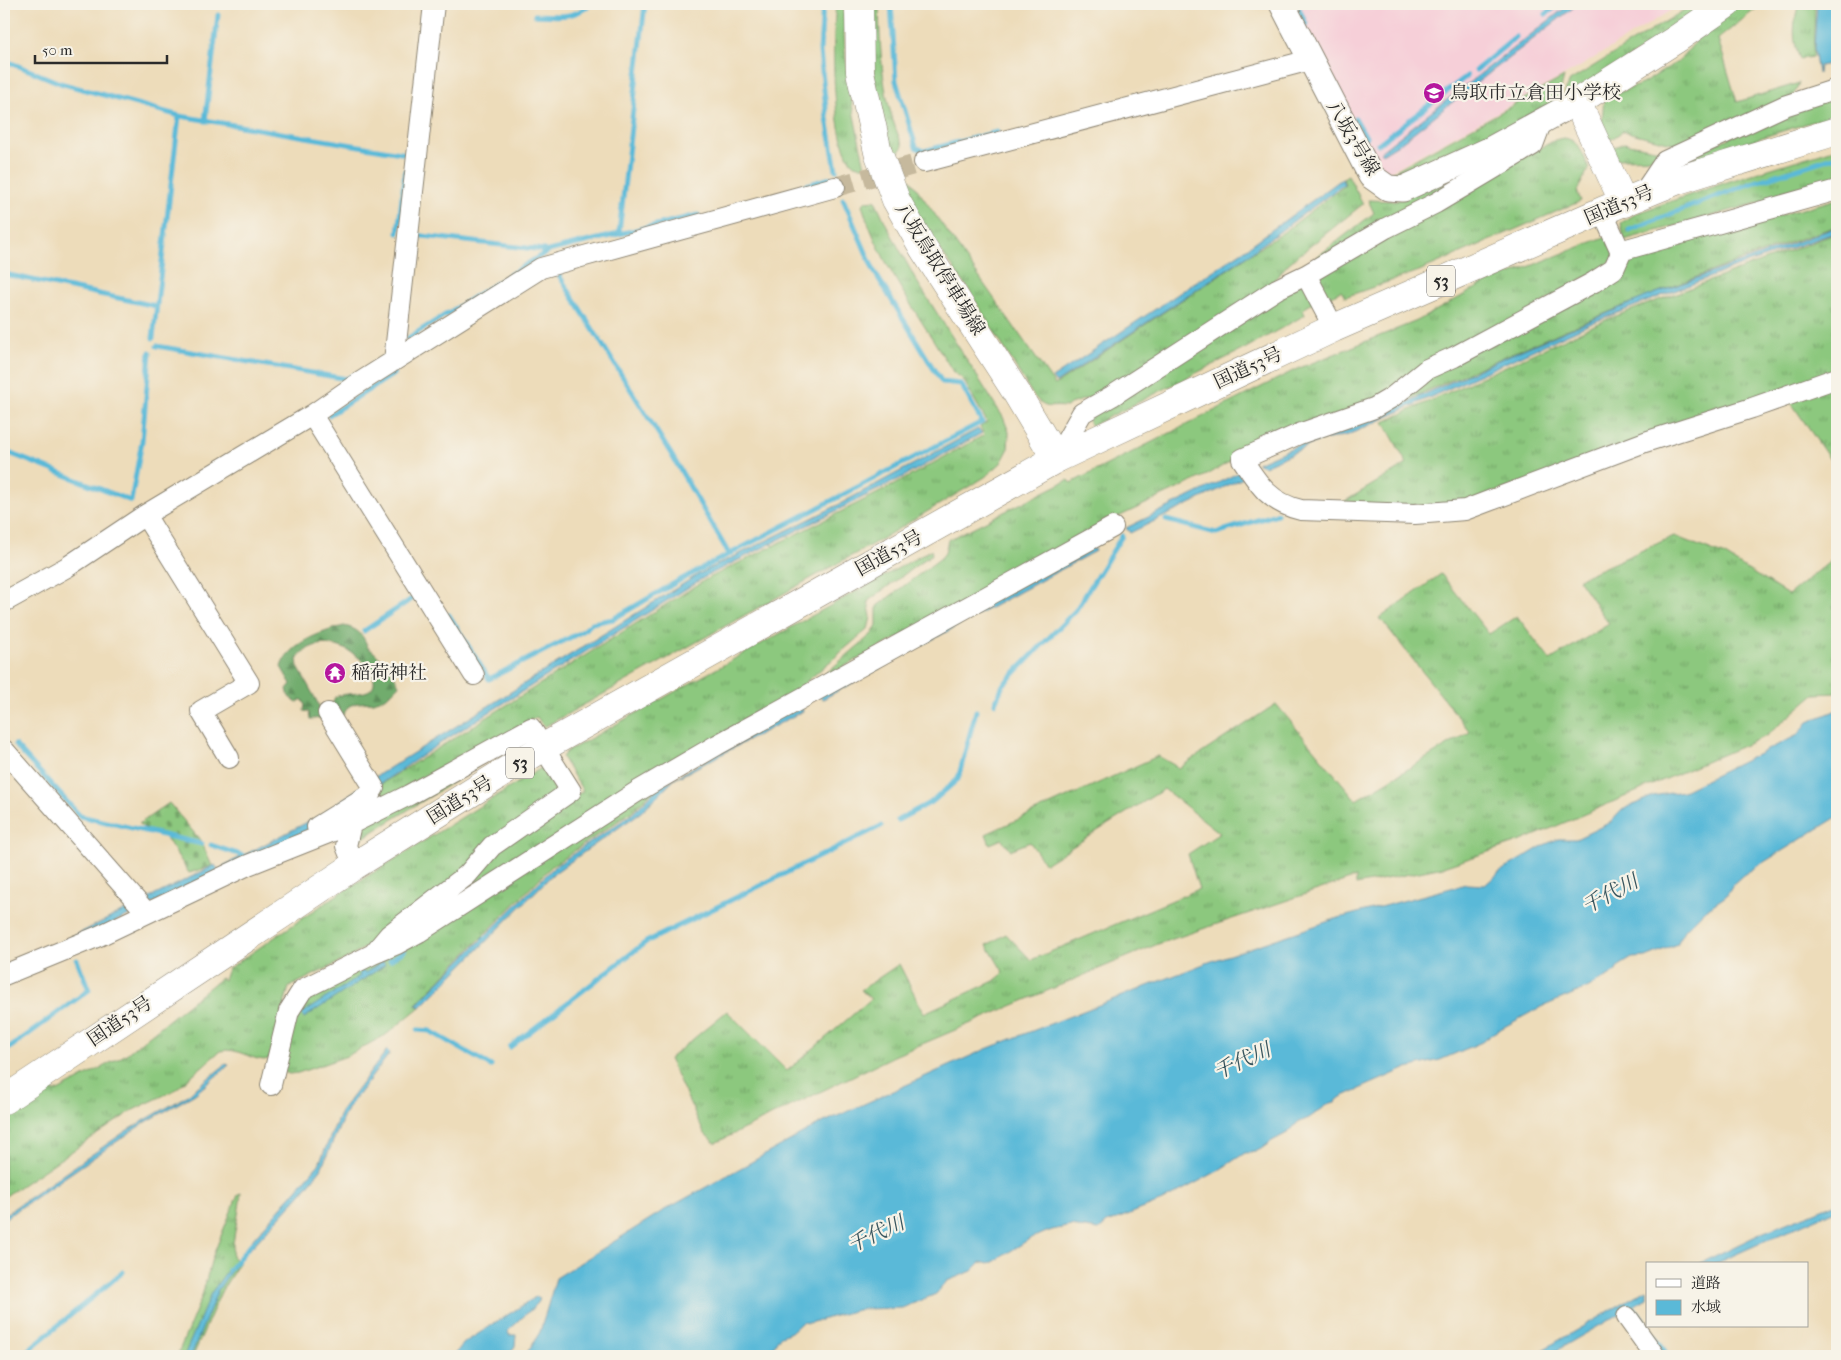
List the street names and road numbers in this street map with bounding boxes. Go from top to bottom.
street label: 八坂3号線 [1322,96,1384,180]
street label: 国道53号 [1581,181,1657,229]
street label: 八坂鳥取停車場線 [890,199,990,339]
road number: 53 [1427,266,1455,296]
street label: 国道53号 [1210,343,1286,393]
street label: 国道53号 [852,526,926,580]
road number: 53 [506,748,534,778]
street label: 国道53号 [423,771,497,829]
street label: 国道53号 [84,991,156,1051]

